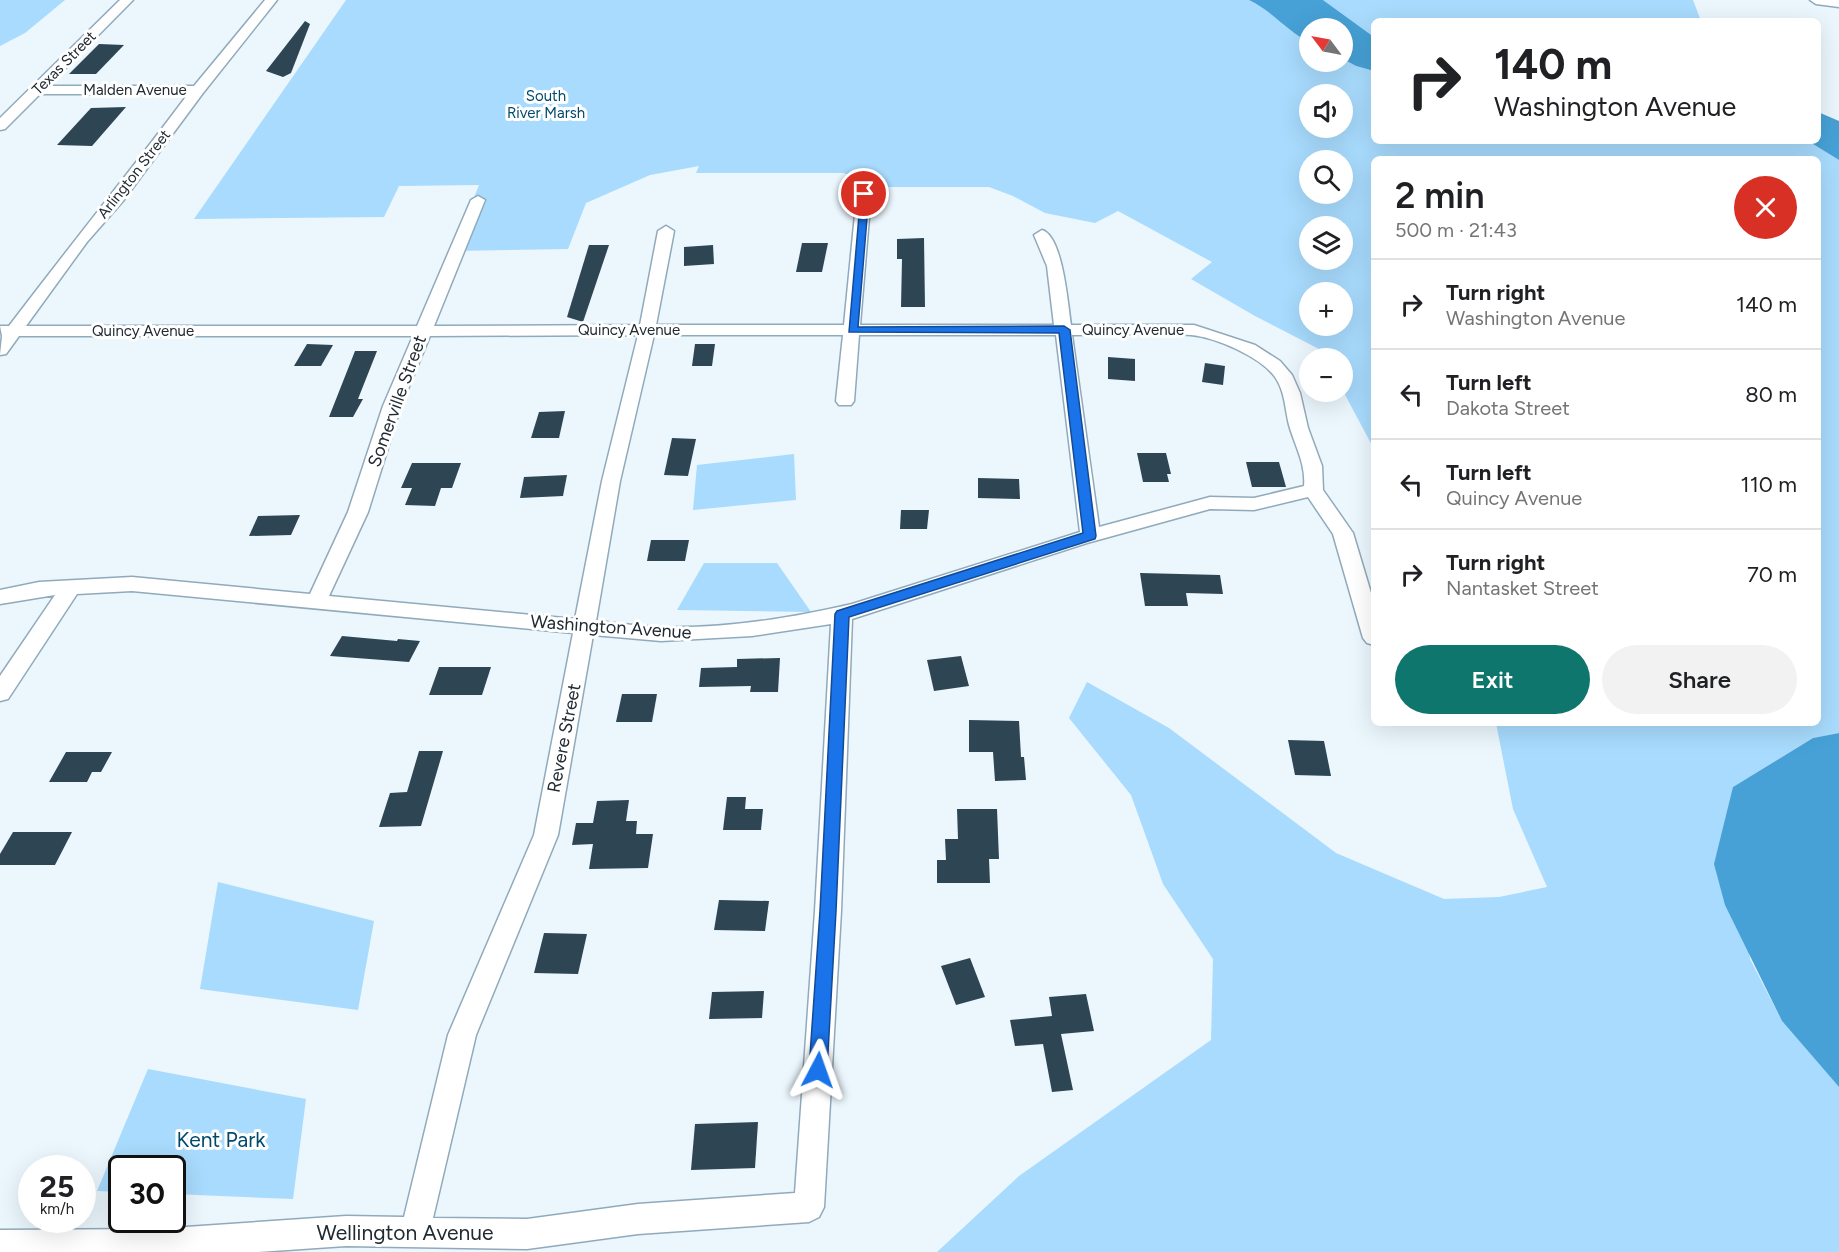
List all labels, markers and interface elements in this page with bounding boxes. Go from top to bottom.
north arrow [1299,18,1353,72]
map controls [1299,18,1353,402]
street label: Texas Street [28,27,100,99]
text: 140 m [1494,39,1612,90]
icon: right [1395,42,1473,120]
street label: Malden Avenue [83,81,187,99]
button: sound [1299,84,1353,138]
park label: South River Marsh [507,87,585,122]
text: Washington Avenue [1494,90,1736,123]
street label: Arlington Street [94,126,174,222]
button: search [1299,150,1353,204]
pin [838,168,889,219]
text: 2 min [1395,174,1485,217]
button: close [1734,176,1797,239]
icon: arrive [847,177,880,210]
button: layers [1299,216,1353,270]
text: 500 m · 21:43 [1395,218,1517,242]
text: Turn right [1446,279,1545,306]
button: + [1299,282,1353,336]
icon: right [1395,288,1428,321]
text: 140 m [1736,291,1797,318]
text: Washington Avenue [1446,306,1625,330]
street label: Quincy Avenue [578,321,680,339]
street label: Quincy Avenue [1082,321,1184,339]
street label: Quincy Avenue [92,322,194,340]
street label: Somerville Street [363,332,431,470]
button: − [1299,348,1353,402]
text: Turn left [1446,369,1532,396]
icon: left [1395,378,1428,411]
text: 80 m [1745,381,1797,408]
text: Dakota Street [1446,396,1570,420]
text: Turn left [1446,459,1532,486]
icon: left [1395,468,1428,501]
text: 110 m [1741,471,1797,498]
text: Quincy Avenue [1446,486,1582,510]
text: Turn right [1446,549,1545,576]
icon: right [1395,558,1428,591]
text: 70 m [1747,561,1797,588]
text: Nantasket Street [1446,576,1599,600]
street label: Washington Avenue [530,610,692,644]
button: Exit [1395,645,1590,714]
button: Share [1602,645,1797,714]
street label: Revere Street [543,681,585,794]
position arrow [786,1038,850,1102]
park label: Kent Park [177,1127,266,1152]
speed limit sign: 30 [108,1155,186,1233]
text: 25 [40,1168,74,1205]
text: km/h [40,1200,74,1218]
street label: Wellington Avenue [317,1220,493,1245]

